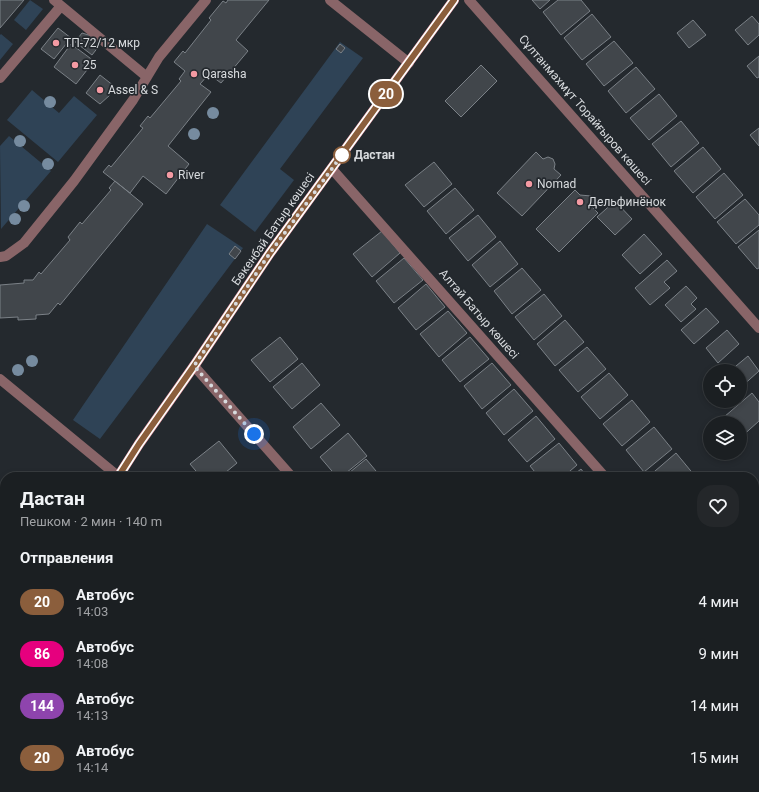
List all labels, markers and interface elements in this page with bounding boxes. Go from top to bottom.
street label: Сұлтанмахмұт Торайғыров көшесі [516,32,654,188]
place label: ТП-72/12 мкр [64,36,140,50]
marker: ТП-72/12 мкр [51,38,61,48]
place label: 25 [83,58,97,72]
marker: 25 [70,60,80,70]
place label: Qarasha [202,67,246,81]
marker: Qarasha [189,69,199,79]
line badge: 20 [368,81,404,107]
place label: Assel & S [108,83,158,97]
marker: Assel & S [95,85,105,95]
text: 20 [378,86,394,102]
marker: Дастан [333,146,351,164]
place label: Дастан [354,148,395,162]
place label: River [178,168,204,182]
marker: River [165,170,175,180]
street label: Бөкенбай Батыр көшесі [229,170,317,288]
place label: Nomad [537,177,576,191]
marker: Nomad [524,179,534,189]
place label: Дельфинёнок [588,195,667,209]
marker: Дельфинёнок [575,197,585,207]
street label: Алтай Батыр көшесі [436,266,522,362]
map controls [703,364,747,460]
button: locate [703,364,747,408]
button: layers [703,416,747,460]
your location [244,424,264,444]
button: heart [697,485,739,527]
text: Дастан [20,487,85,510]
text: Пешком · 2 мин · 140 m [20,514,162,529]
text: Отправления [20,549,113,567]
text: Автобус [76,586,134,604]
text: 4 мин [698,593,739,611]
text: 20 [34,594,50,610]
text: 14:03 [76,604,108,619]
text: Автобус [76,638,134,656]
text: 9 мин [698,645,739,663]
text: 86 [34,646,50,662]
text: 14:08 [76,656,108,671]
text: Автобус [76,690,134,708]
text: 14 мин [690,697,739,715]
text: 144 [30,698,54,714]
text: 14:13 [76,708,108,723]
text: Автобус [76,742,134,760]
text: 15 мин [690,749,739,767]
text: 20 [34,750,50,766]
text: 14:14 [76,760,108,775]

